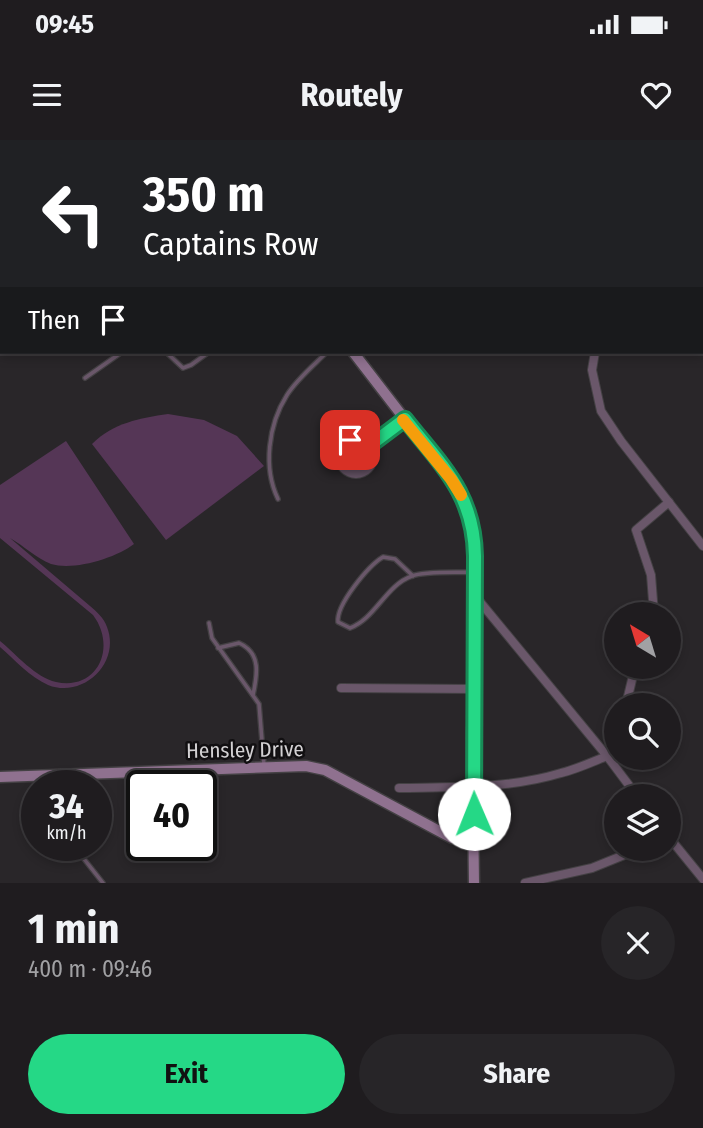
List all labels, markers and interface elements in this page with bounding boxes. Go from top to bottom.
text: 09:45 [35,9,94,40]
icon: menu [28,76,66,114]
text: Routely [301,76,402,114]
icon: heart [637,76,675,114]
text: 350 m [143,165,265,224]
icon: left [28,168,119,259]
text: Captains Row [143,225,318,263]
icon: arrive [94,301,132,339]
text: Then [28,305,80,336]
pin [320,410,380,470]
icon: arrive [331,421,369,459]
north arrow [604,602,681,679]
map controls [604,602,681,861]
button: search [604,693,681,770]
street label: Hensley Drive [186,736,304,764]
speed limit sign: 40 [126,770,217,861]
position arrow [437,777,511,851]
button: layers [604,784,681,861]
text: 34 [49,785,84,827]
text: km/h [46,822,87,844]
text: 1 min [28,904,119,954]
button: close [601,906,675,980]
text: 400 m · 09:46 [28,955,152,983]
button: Exit [28,1034,345,1114]
button: Share [359,1034,675,1114]

